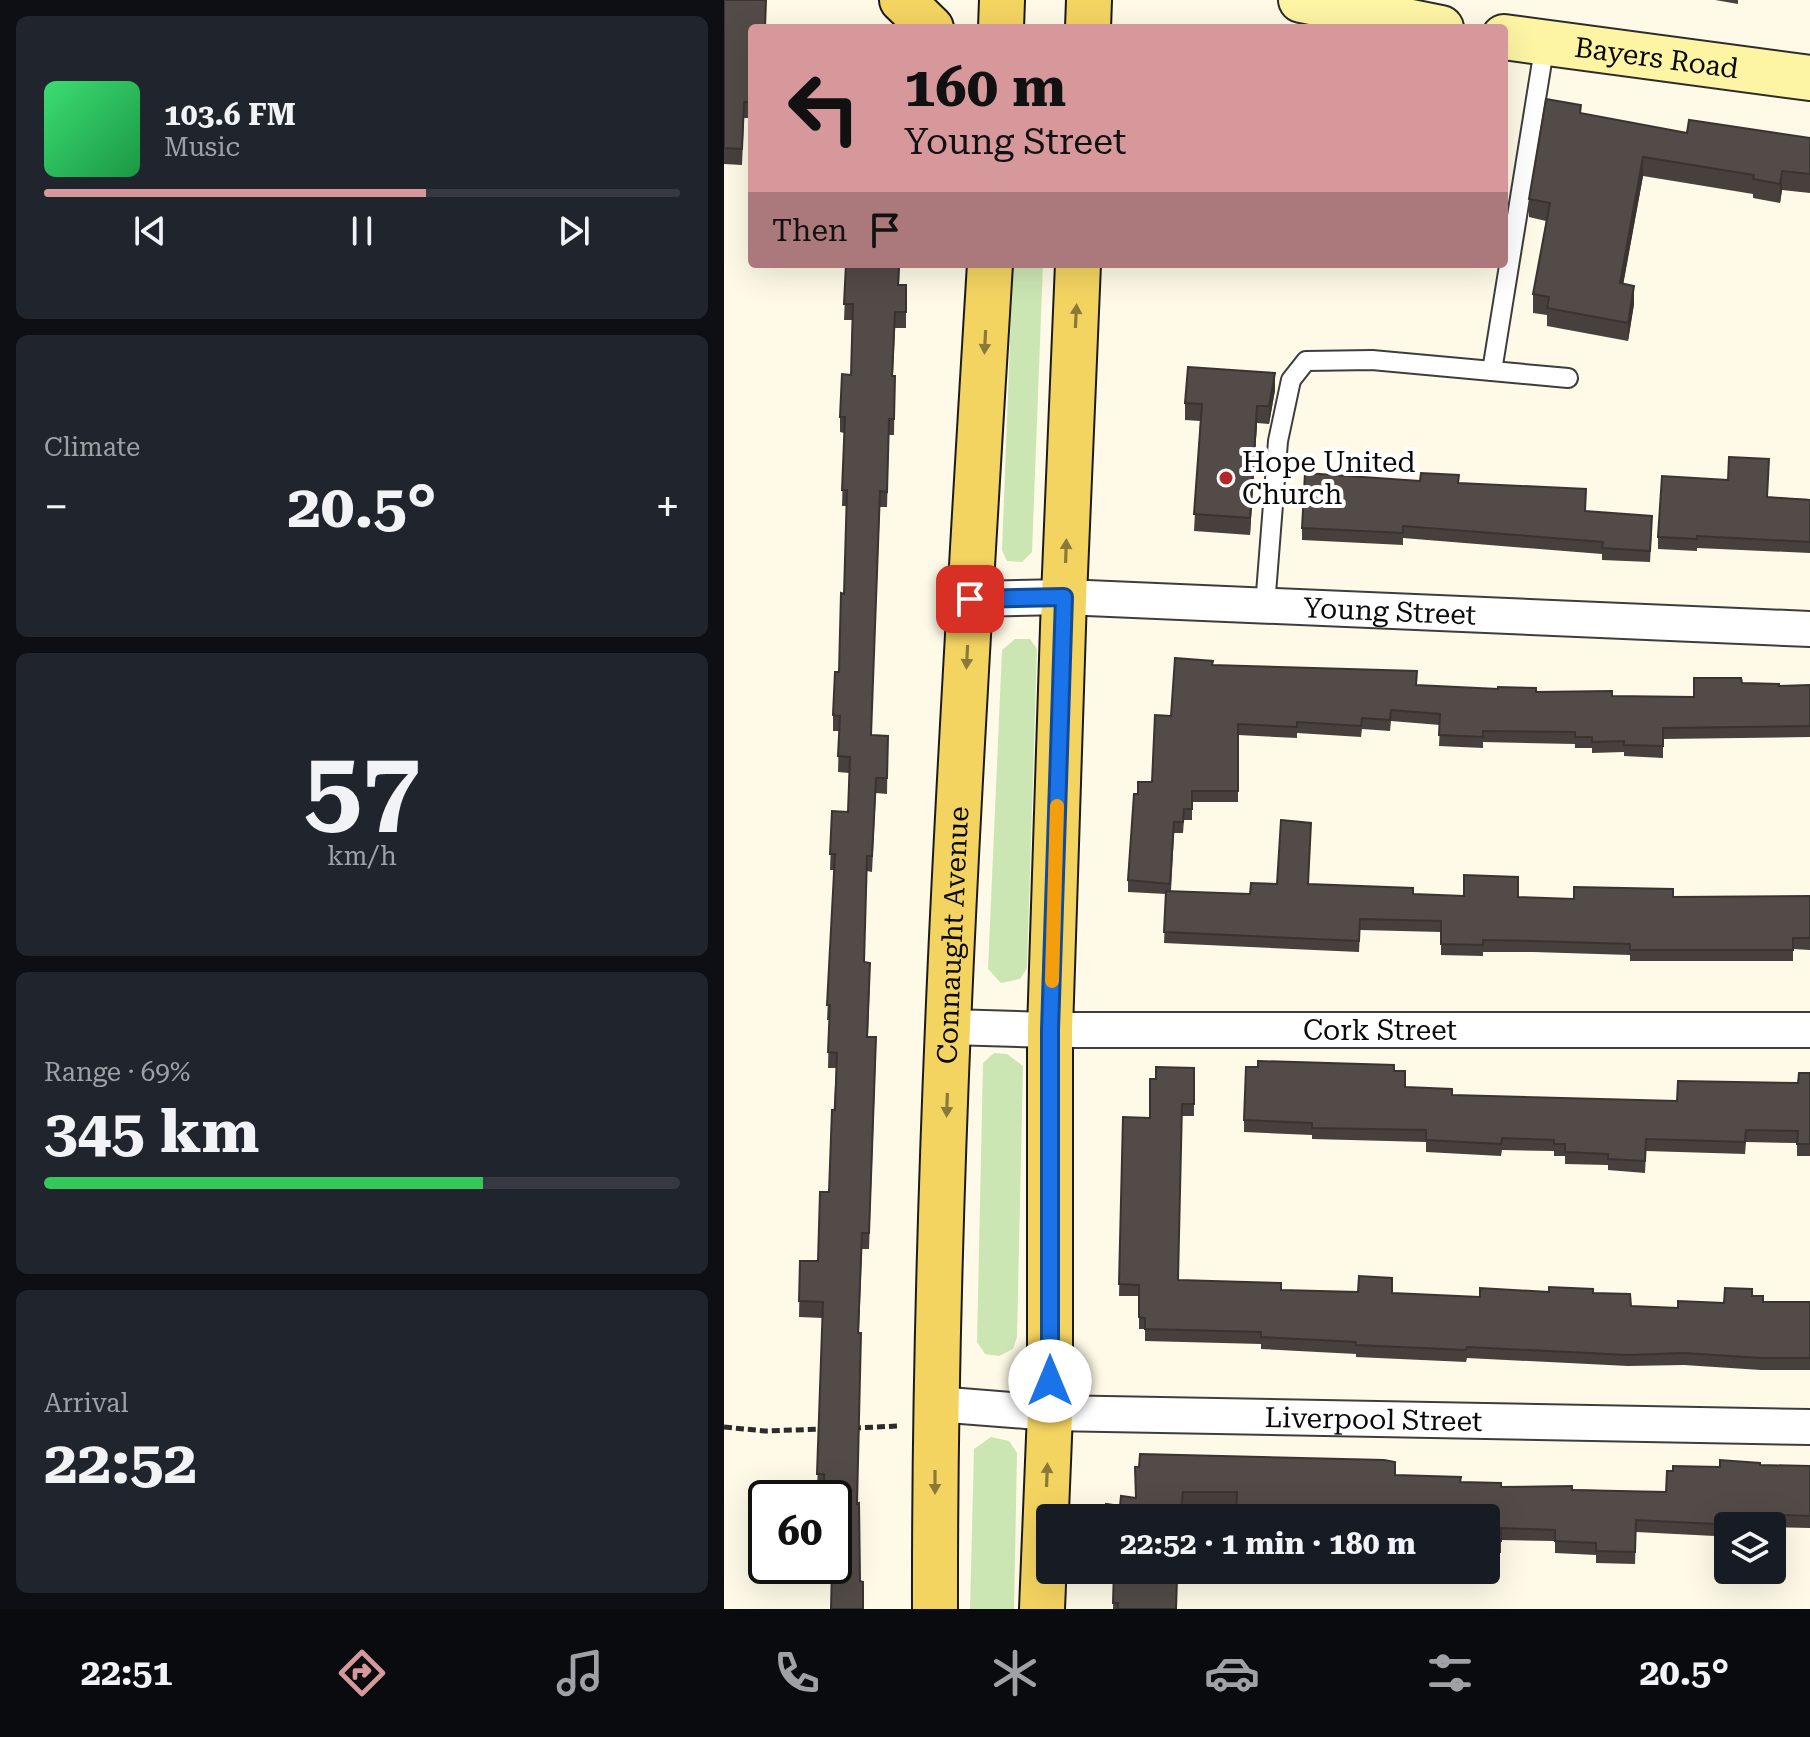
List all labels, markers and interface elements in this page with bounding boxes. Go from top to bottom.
street label: Bayers Road [1573,30,1741,85]
text: 160 m [904,54,1066,120]
icon: left [772,56,876,160]
text: 103.6 FM [164,97,296,132]
text: Young Street [904,121,1126,163]
text: Music [164,132,240,162]
icon: arrive [863,208,907,252]
icon: previous [128,209,172,253]
icon: pause [340,209,384,253]
icon: next [552,209,596,253]
text: Then [772,213,847,248]
one-way arrow [1069,303,1082,328]
one-way arrow [978,330,991,355]
text: Climate [44,432,140,462]
place label: Hope United Church [1242,446,1416,511]
marker: Hope United Church [1217,469,1235,487]
text: 20.5° [287,471,437,542]
text: − [44,481,69,533]
text: + [655,481,680,533]
one-way arrow [1059,538,1072,563]
pin [936,565,1004,633]
icon: arrive [948,577,992,621]
street label: Young Street [1302,591,1477,631]
one-way arrow [961,645,974,670]
text: 57 [304,728,420,849]
street label: Connaught Avenue [930,806,975,1065]
text: km/h [327,841,397,871]
street label: Cork Street [1303,1014,1457,1047]
text: Range · 69% [44,1057,190,1087]
one-way arrow [940,1093,953,1118]
text: 345 km [44,1096,259,1167]
position arrow [1008,1339,1092,1423]
text: Arrival [44,1388,129,1418]
street label: Liverpool Street [1264,1400,1483,1437]
text: 22:52 [44,1427,197,1498]
one-way arrow [1041,1462,1054,1487]
one-way arrow [929,1470,941,1495]
speed limit sign: 60 [748,1480,852,1584]
map controls [1714,1512,1786,1584]
button: layers [1714,1512,1786,1584]
text: 22:52 · 1 min · 180 m [1120,1526,1416,1561]
icon: directions [334,1645,390,1701]
icon: music [552,1645,608,1701]
icon: phone [769,1645,825,1701]
icon: climate [987,1645,1043,1701]
icon: car [1204,1645,1260,1701]
icon: filters [1422,1645,1478,1701]
text: 22:51 [81,1652,173,1694]
text: 20.5° [1639,1652,1729,1694]

